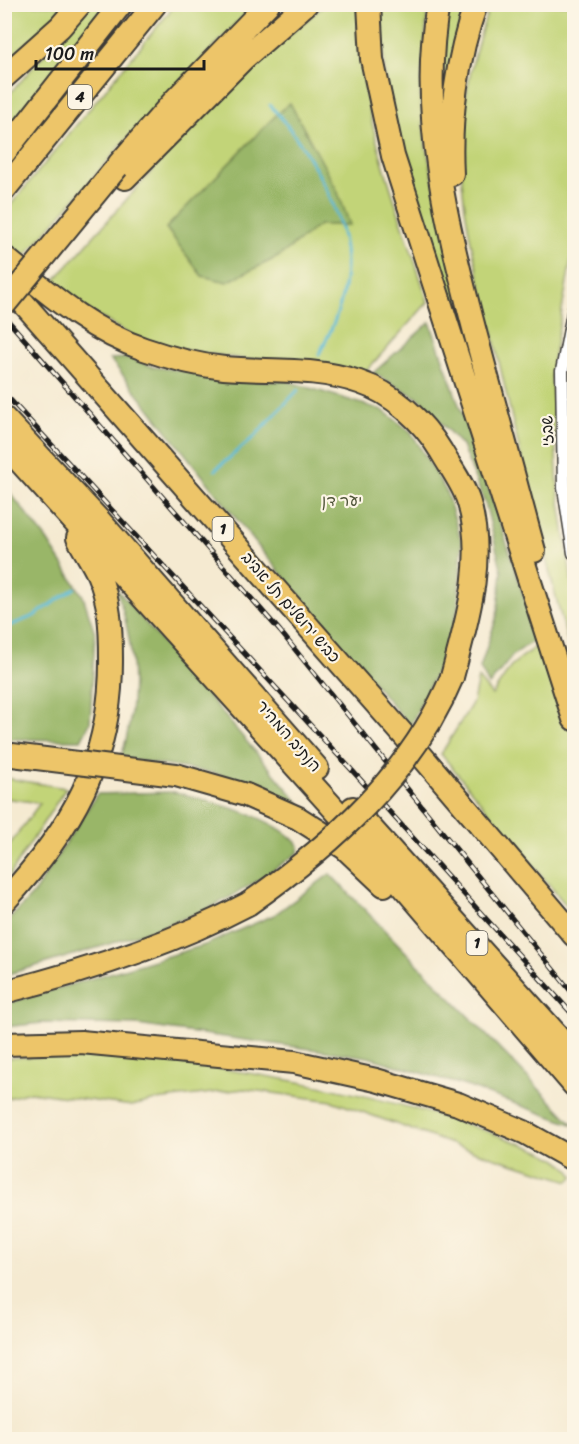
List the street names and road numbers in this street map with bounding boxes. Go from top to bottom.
road number: 4 [68,85,92,109]
street label: שבזי [532,415,562,447]
road number: 1 [212,517,234,541]
street label: כביש ירושלים תל אביב [234,545,348,669]
street label: הנתיב המהיר [249,693,329,779]
road number: 1 [466,931,488,955]

